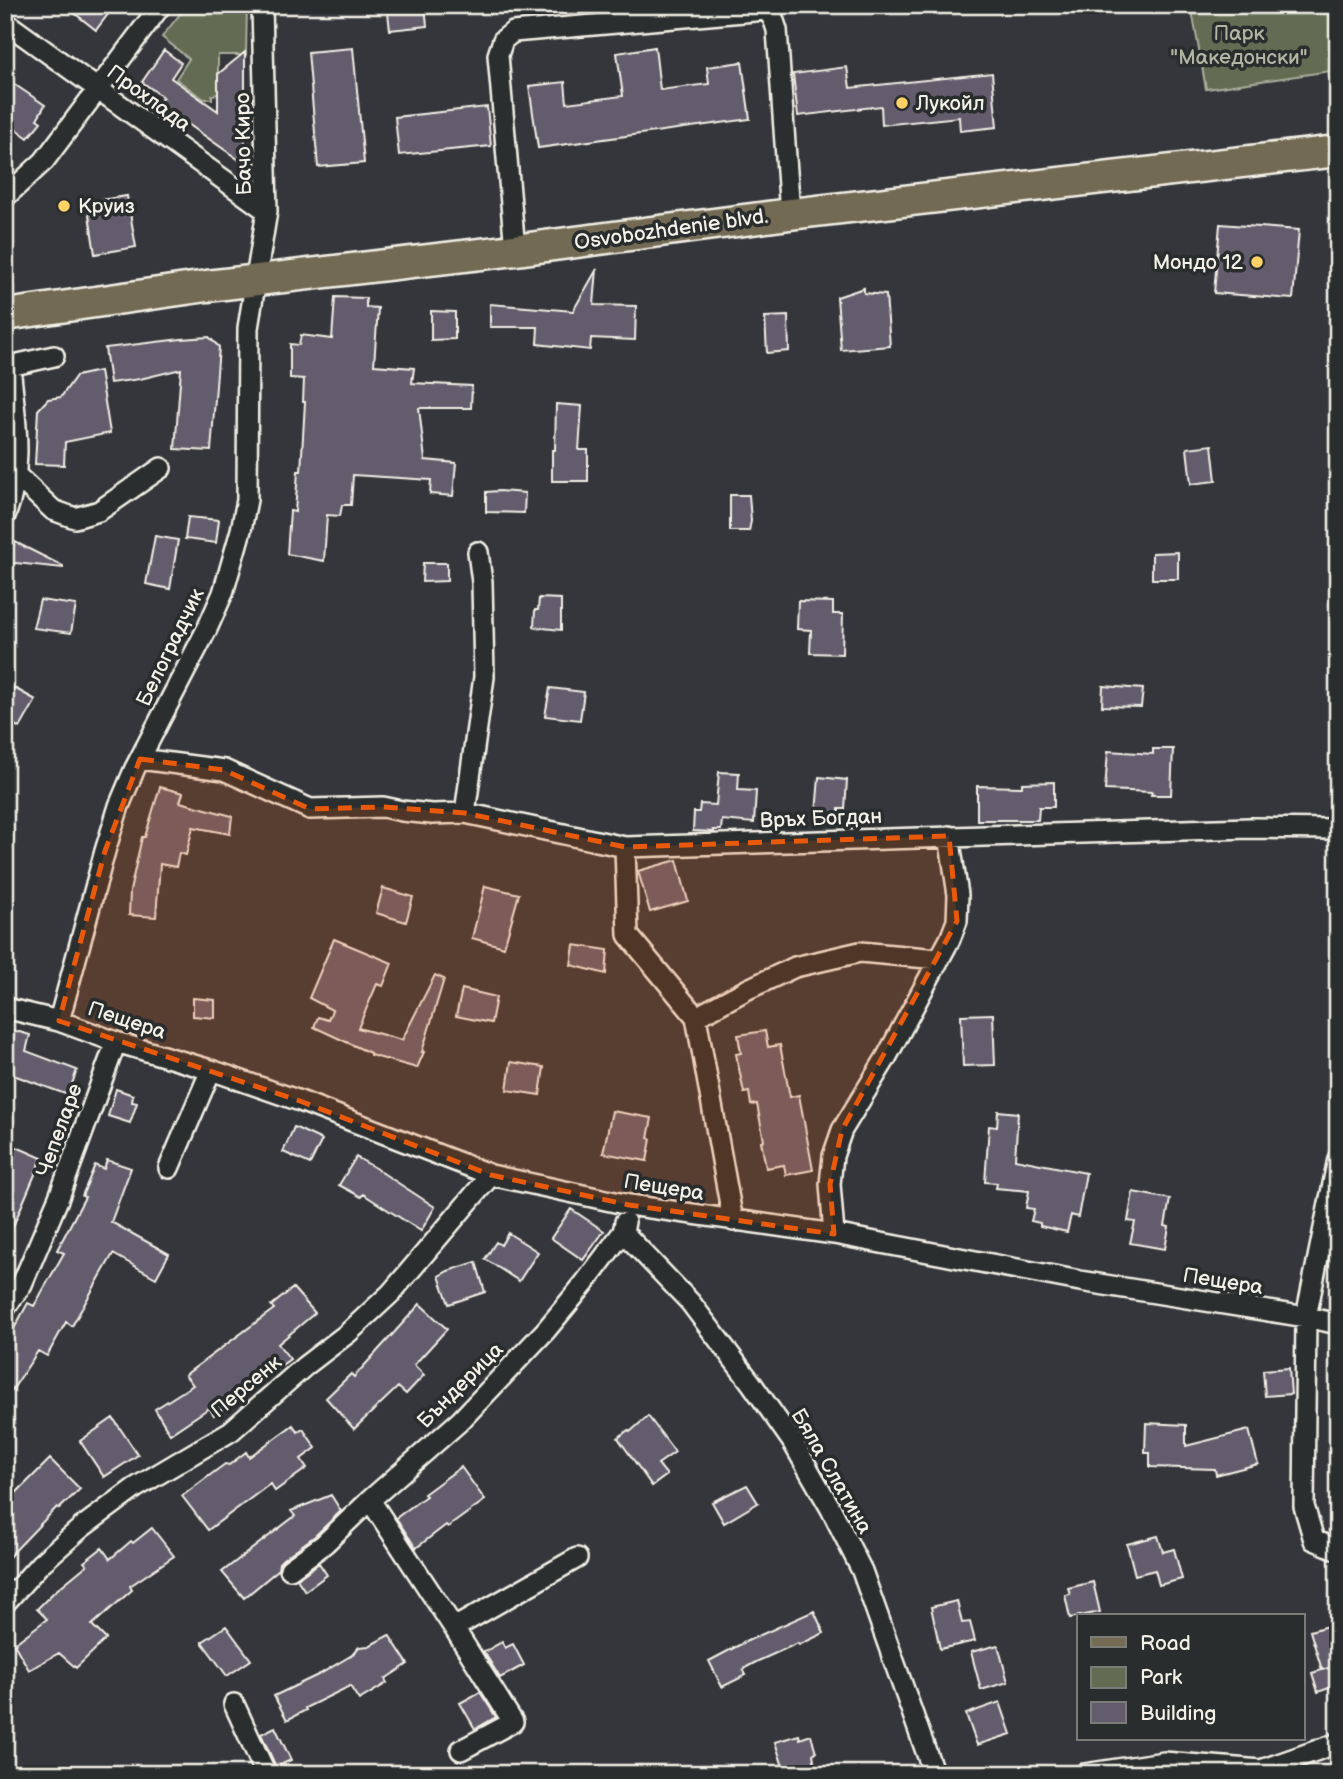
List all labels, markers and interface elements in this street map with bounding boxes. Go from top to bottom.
park label: Парк "Македонски" [1170,21,1308,70]
street label: Прохлада [102,60,196,137]
place label: Лукойл [915,91,985,116]
street label: Бачо Киро [230,92,257,195]
marker: Лукойл [894,95,910,111]
place label: Круиз [78,194,135,219]
marker: Круиз [56,198,72,214]
street label: Osvobozhdenie blvd. [573,204,769,255]
place label: Мондо 12 [1153,250,1244,275]
marker: Мондо 12 [1249,254,1265,270]
street label: Белоградчик [131,584,210,710]
street label: Връх Богдан [759,804,883,833]
street label: Пещера [85,996,170,1045]
street label: Чепеларе [31,1080,88,1180]
street label: Пещера [622,1169,706,1206]
street label: Пещера [1181,1263,1265,1300]
street label: Бъндерица [412,1337,509,1433]
street label: Персенк [206,1350,287,1423]
street label: Бяла Слатина [786,1404,878,1539]
legend [1077,1614,1304,1740]
text: Road [1140,1631,1191,1656]
text: Park [1140,1665,1183,1690]
text: Building [1140,1701,1216,1726]

